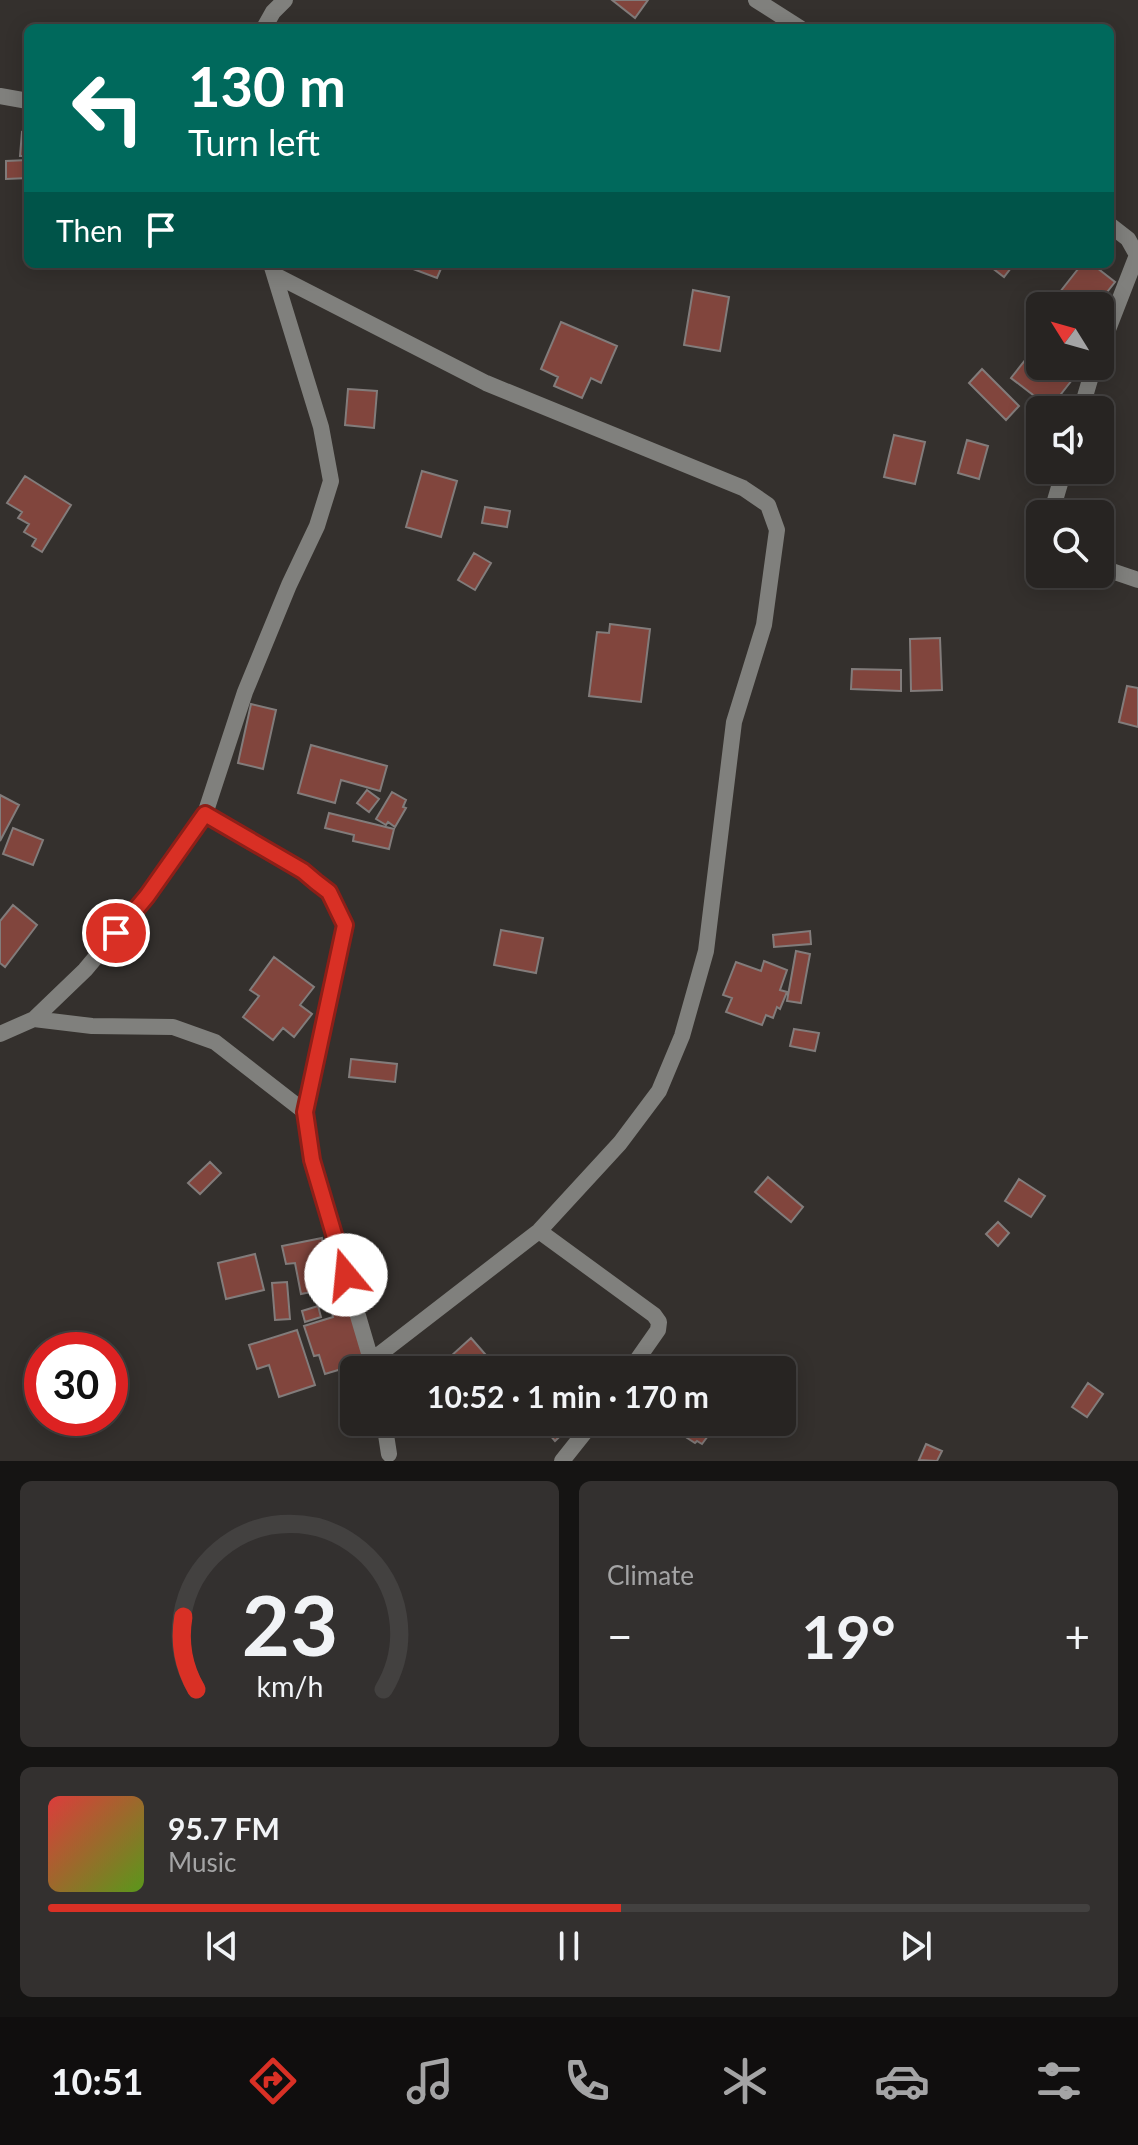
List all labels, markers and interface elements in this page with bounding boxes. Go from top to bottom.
text: 130 m [188,52,346,119]
icon: left [56,56,160,160]
text: Turn left [188,120,320,164]
icon: arrive [139,208,183,252]
text: Then [56,212,123,248]
north arrow [1026,292,1114,380]
map controls [1026,292,1114,588]
button: sound [1026,396,1114,484]
button: search [1026,500,1114,588]
pin [82,899,150,967]
icon: arrive [94,911,138,955]
position arrow [304,1233,388,1317]
speed limit sign: 30 [24,1332,128,1436]
text: 10:52 · 1 min · 170 m [427,1378,709,1414]
text: Climate [607,1559,694,1591]
text: 23 [241,1574,338,1674]
text: 19° [801,1600,896,1672]
text: − [607,1610,633,1662]
text: + [1064,1610,1090,1662]
text: km/h [256,1669,323,1703]
text: 95.7 FM [168,1810,280,1846]
text: Music [168,1846,236,1878]
icon: previous [200,1924,244,1968]
icon: pause [547,1924,591,1968]
icon: next [894,1924,938,1968]
icon: directions [245,2053,301,2109]
icon: music [402,2053,458,2109]
icon: phone [559,2053,615,2109]
icon: climate [717,2053,773,2109]
icon: car [874,2053,930,2109]
icon: filters [1031,2053,1087,2109]
text: 10:51 [51,2059,143,2103]

